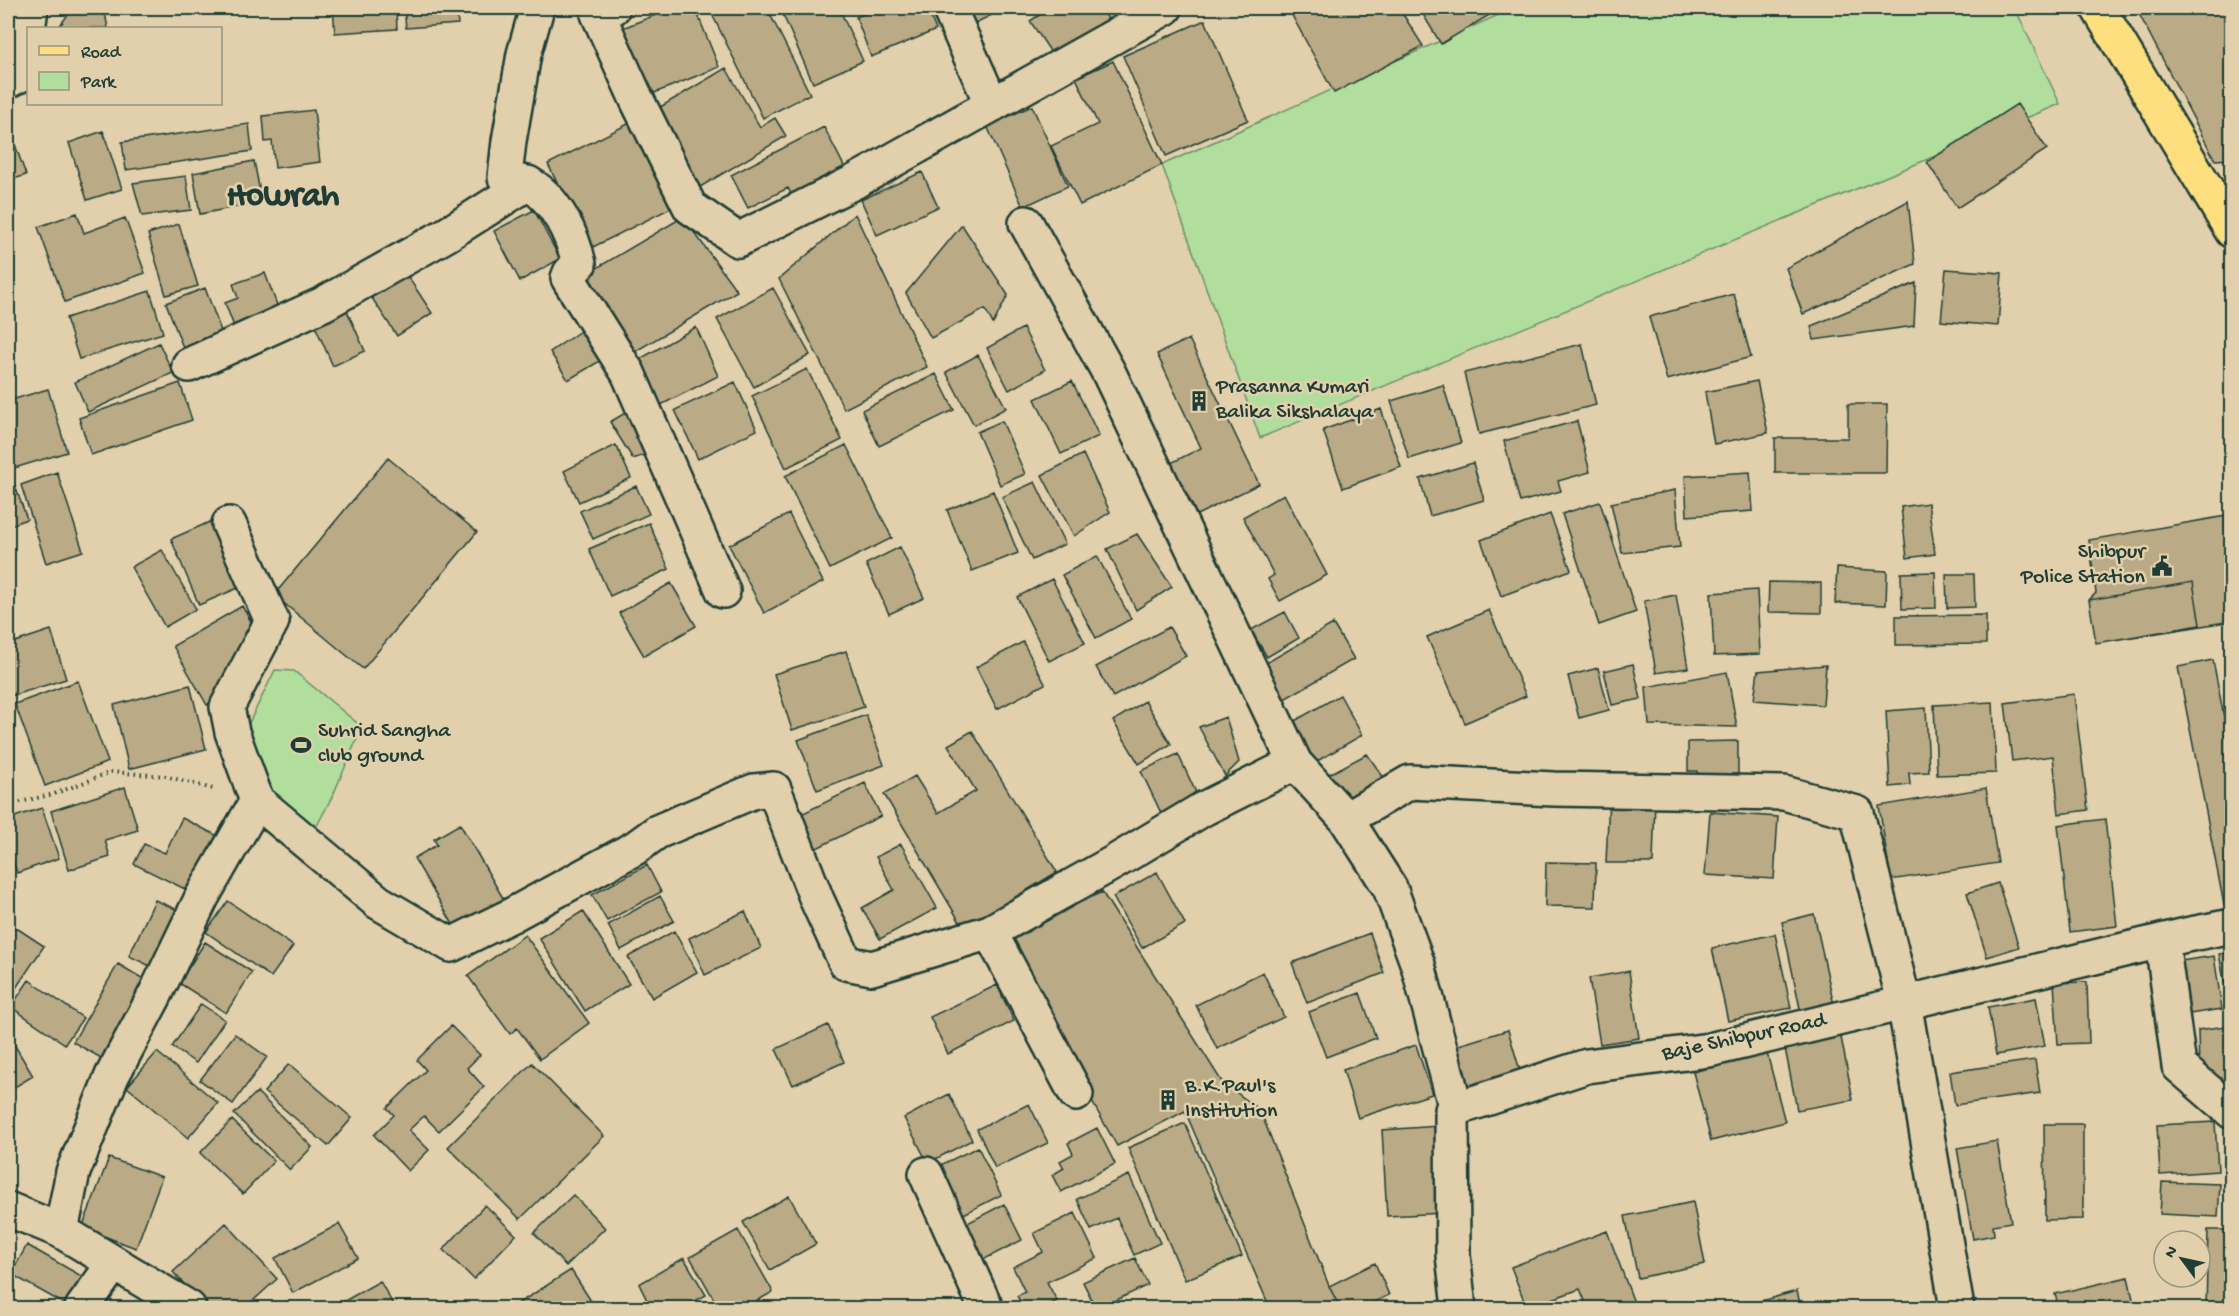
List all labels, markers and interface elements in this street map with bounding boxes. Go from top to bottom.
legend [27,27,222,105]
text: Road [81,43,122,64]
text: Park [80,73,117,94]
district label: Howrah [227,178,339,218]
place label: Prasanna Kumari Balika Sikshalaya [1215,375,1374,426]
building icon: Prasanna Kumari Balika Sikshalaya [1187,389,1211,413]
place label: Shibpur Police Station [2020,540,2147,591]
public building icon: Shibpur Police Station [2150,554,2174,578]
place label: Suhrid Sangha club ground [318,719,451,770]
sports icon: Suhrid Sangha club ground [289,733,313,757]
street label: Baje Shibpur Road [1659,1007,1830,1068]
place label: B.K.Paul's Institution [1184,1074,1278,1125]
building icon: B.K.Paul's Institution [1156,1088,1180,1112]
north arrow [2152,1229,2212,1289]
text: N [2162,1243,2183,1262]

